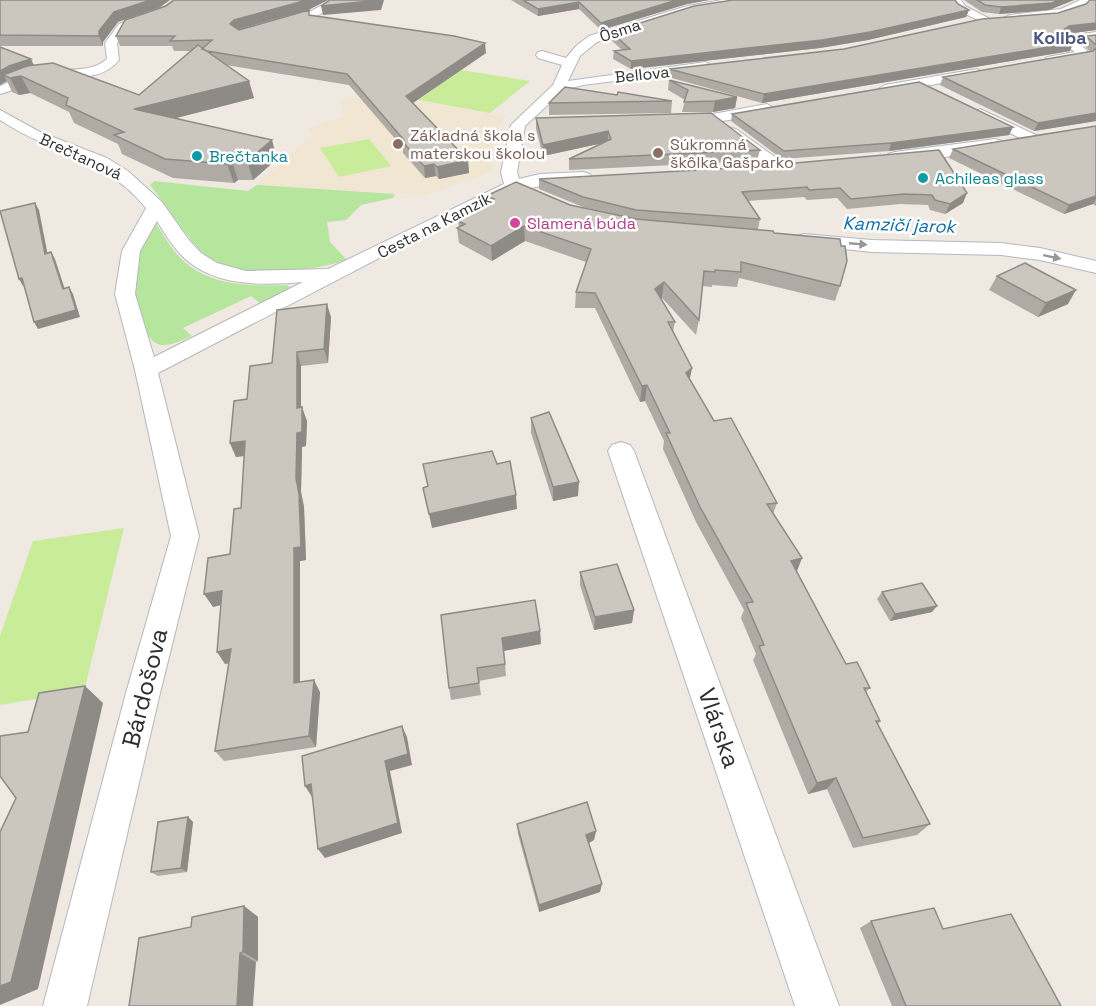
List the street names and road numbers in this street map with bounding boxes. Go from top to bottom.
street label: Ôsma [597,14,643,47]
street label: Bellova [614,61,671,88]
street label: Brečtanová [36,128,125,185]
street label: Cesta na Kamzík [374,187,495,263]
street label: Bárdošova [115,625,174,751]
street label: Vlárska [691,684,748,772]

